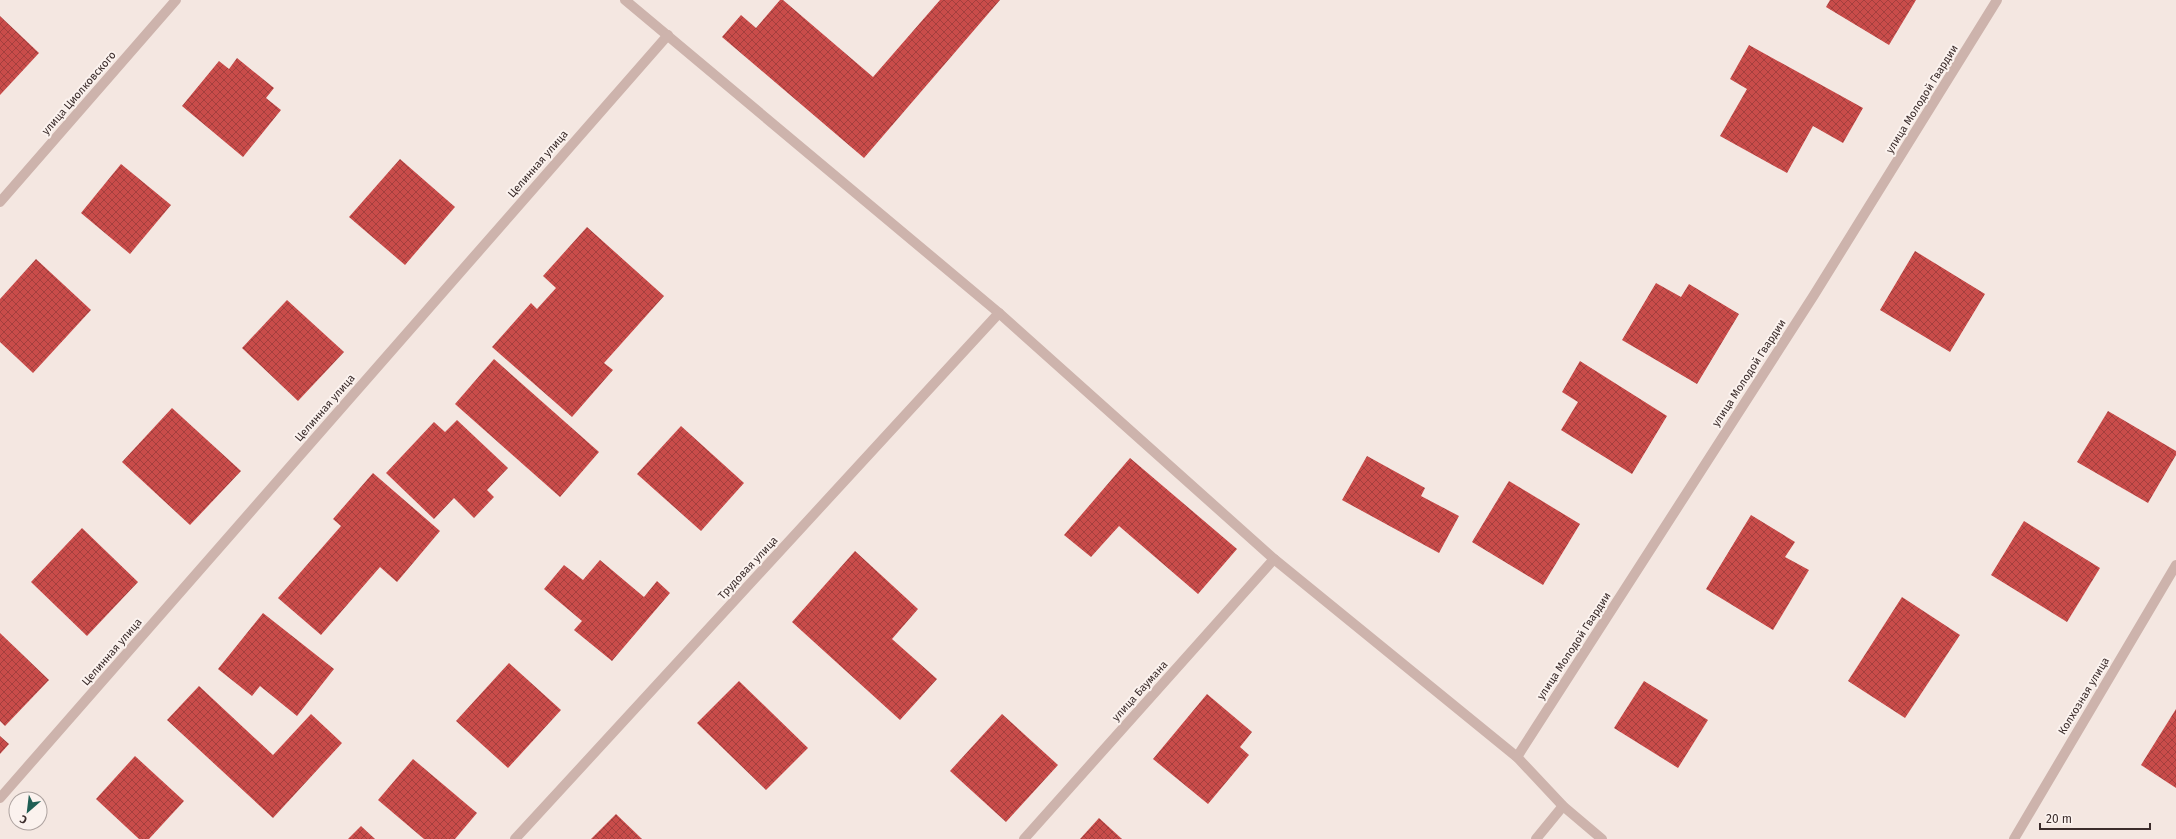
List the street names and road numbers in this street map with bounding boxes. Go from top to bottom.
street label: улица Молодой Гвардии [1883,42,1961,156]
street label: улица Циолковского [39,49,119,137]
street label: Целинная улица [505,128,571,200]
street label: улица Молодой Гвардии [1709,317,1789,429]
street label: Целинная улица [292,372,358,444]
street label: Трудовая улица [715,534,781,602]
street label: улица Молодой Гвардии [1534,590,1614,702]
street label: Целинная улица [79,616,145,688]
street label: Колхозная улица [2056,655,2112,737]
street label: улица Баумана [1109,658,1171,724]

